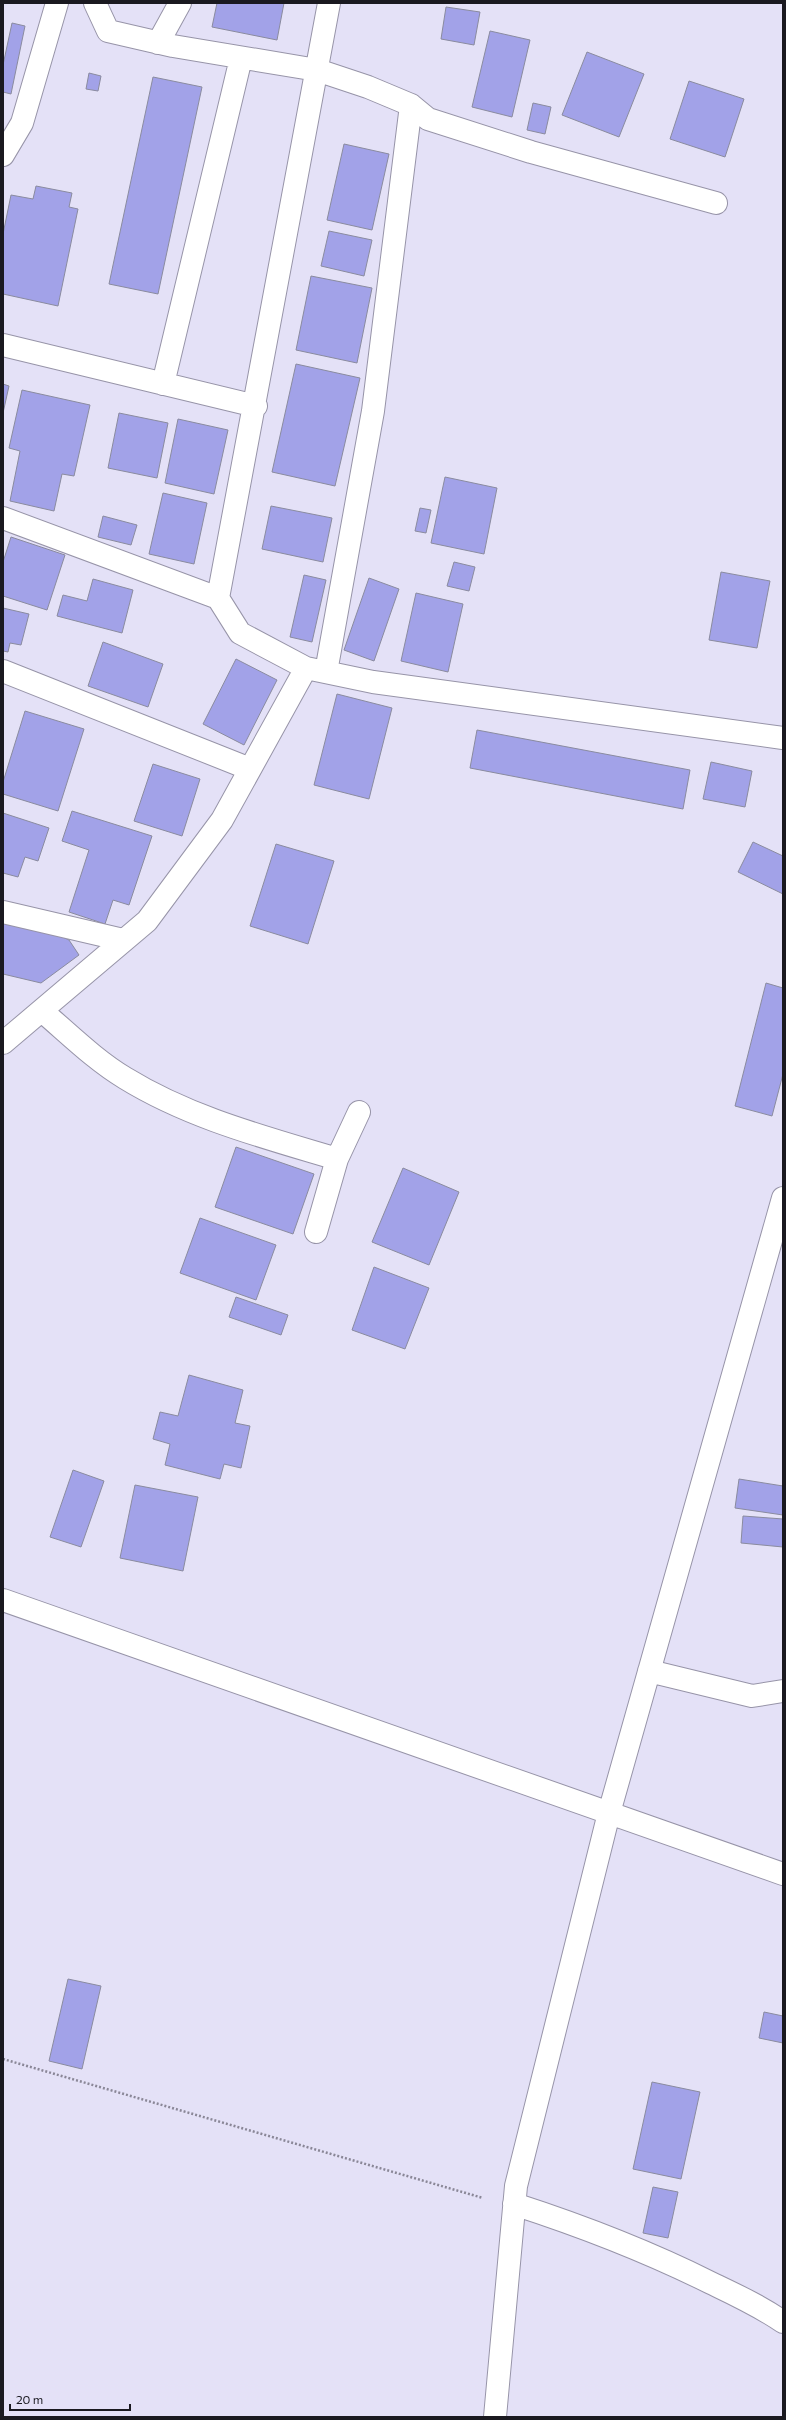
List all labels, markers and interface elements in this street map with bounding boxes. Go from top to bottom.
scale bar [10,2386,130,2412]
text: 20 m [16,2392,43,2406]

